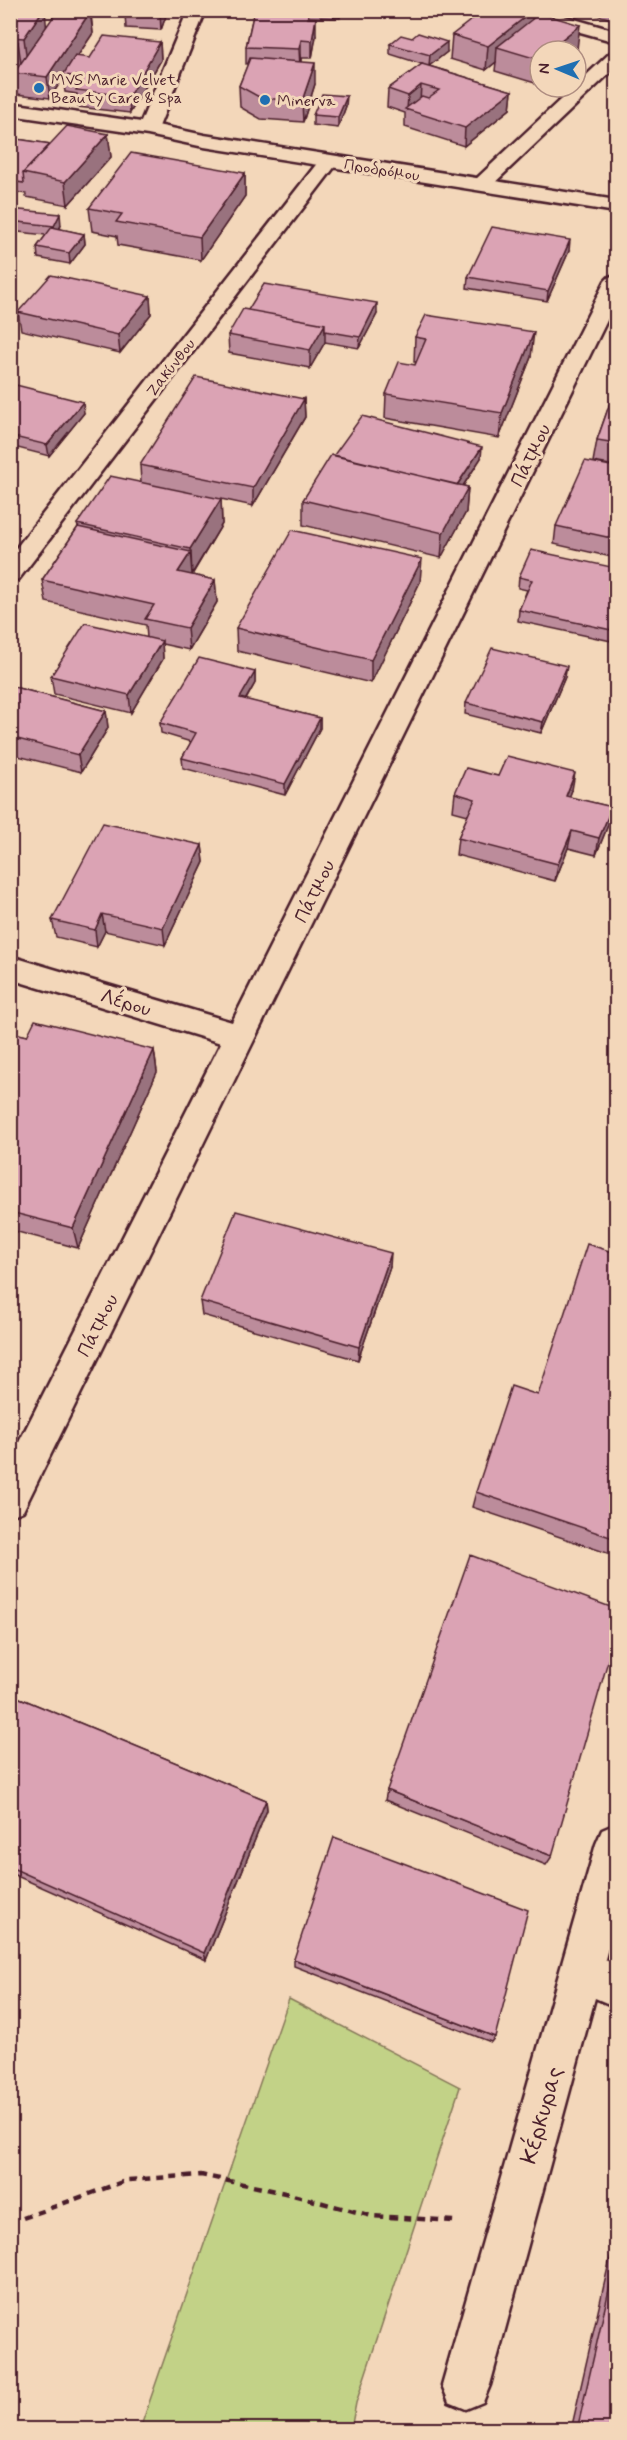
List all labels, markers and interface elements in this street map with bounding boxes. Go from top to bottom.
north arrow [528,39,588,99]
text: N [534,63,555,74]
place label: MVS Marie Velvet Beauty Care & Spa [51,70,182,109]
marker: MVS Marie Velvet Beauty Care & Spa [32,81,46,95]
place label: Minerva [277,91,336,112]
marker: Minerva [258,93,272,107]
street label: Προδρόμου [343,154,421,187]
street label: Ζακύνθου [142,335,201,401]
street label: Πάτμου [504,419,558,492]
street label: Πάτμου [288,855,342,928]
street label: Λέρου [97,983,154,1024]
street label: Πάτμου [71,1290,126,1362]
street label: Κέρκυρας [513,2063,571,2168]

